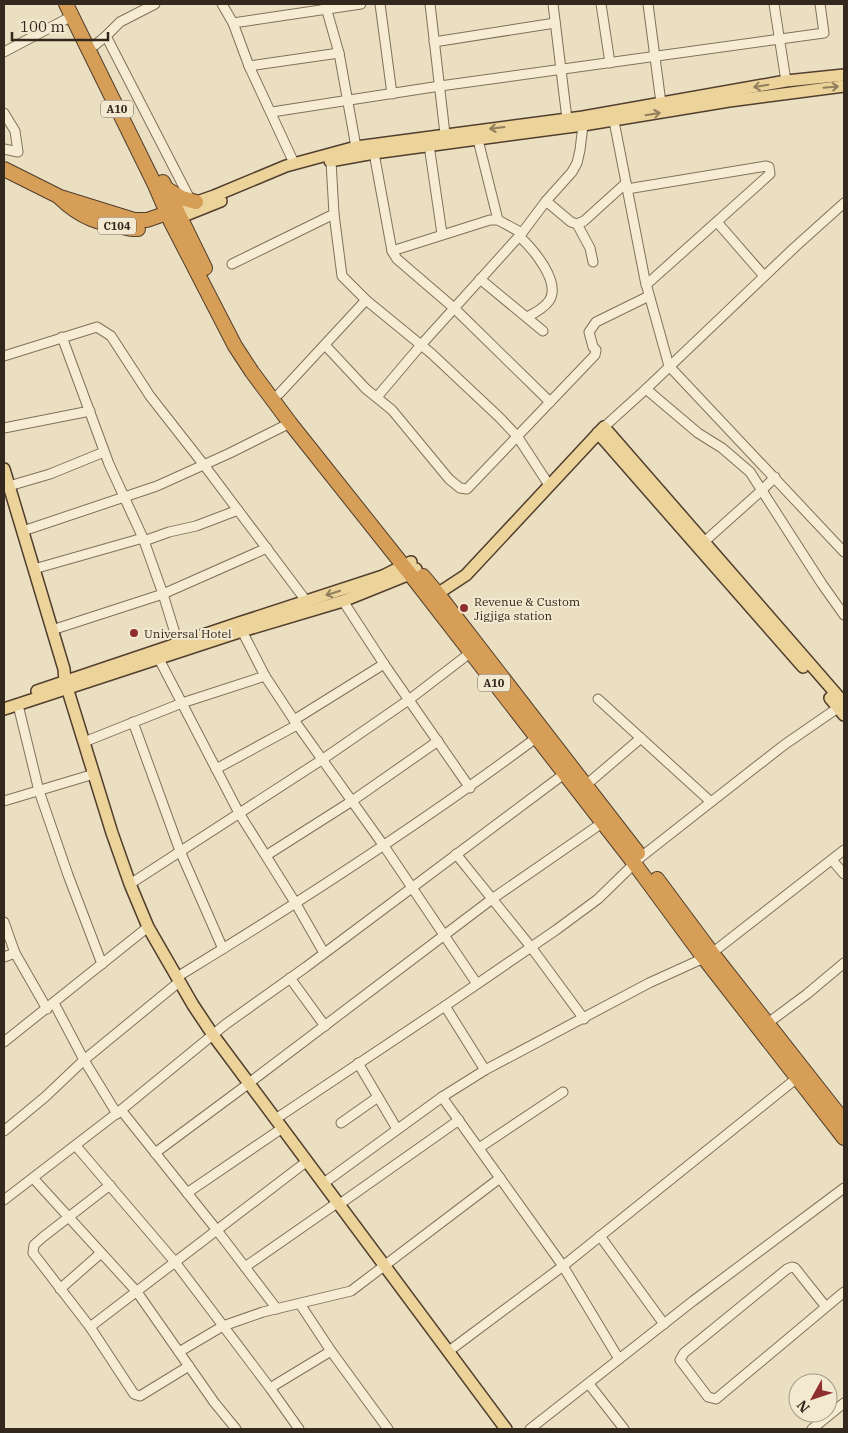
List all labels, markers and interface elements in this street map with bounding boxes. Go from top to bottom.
scale bar [12,10,109,42]
text: 100 m [20,17,65,36]
one-way arrow [754,81,770,91]
one-way arrow [823,82,839,92]
road number: A10 [101,100,133,118]
one-way arrow [645,109,661,119]
one-way arrow [489,123,505,133]
road number: C104 [98,218,136,235]
one-way arrow [326,589,342,598]
place label: Revenue & Custom Jigjiga station [474,594,581,623]
marker: Revenue & Custom Jigjiga station [458,602,470,614]
place label: Universal Hotel [144,626,232,641]
marker: Universal Hotel [128,627,140,639]
road number: A10 [478,674,510,691]
north arrow [788,1373,838,1423]
text: N [793,1396,813,1416]

